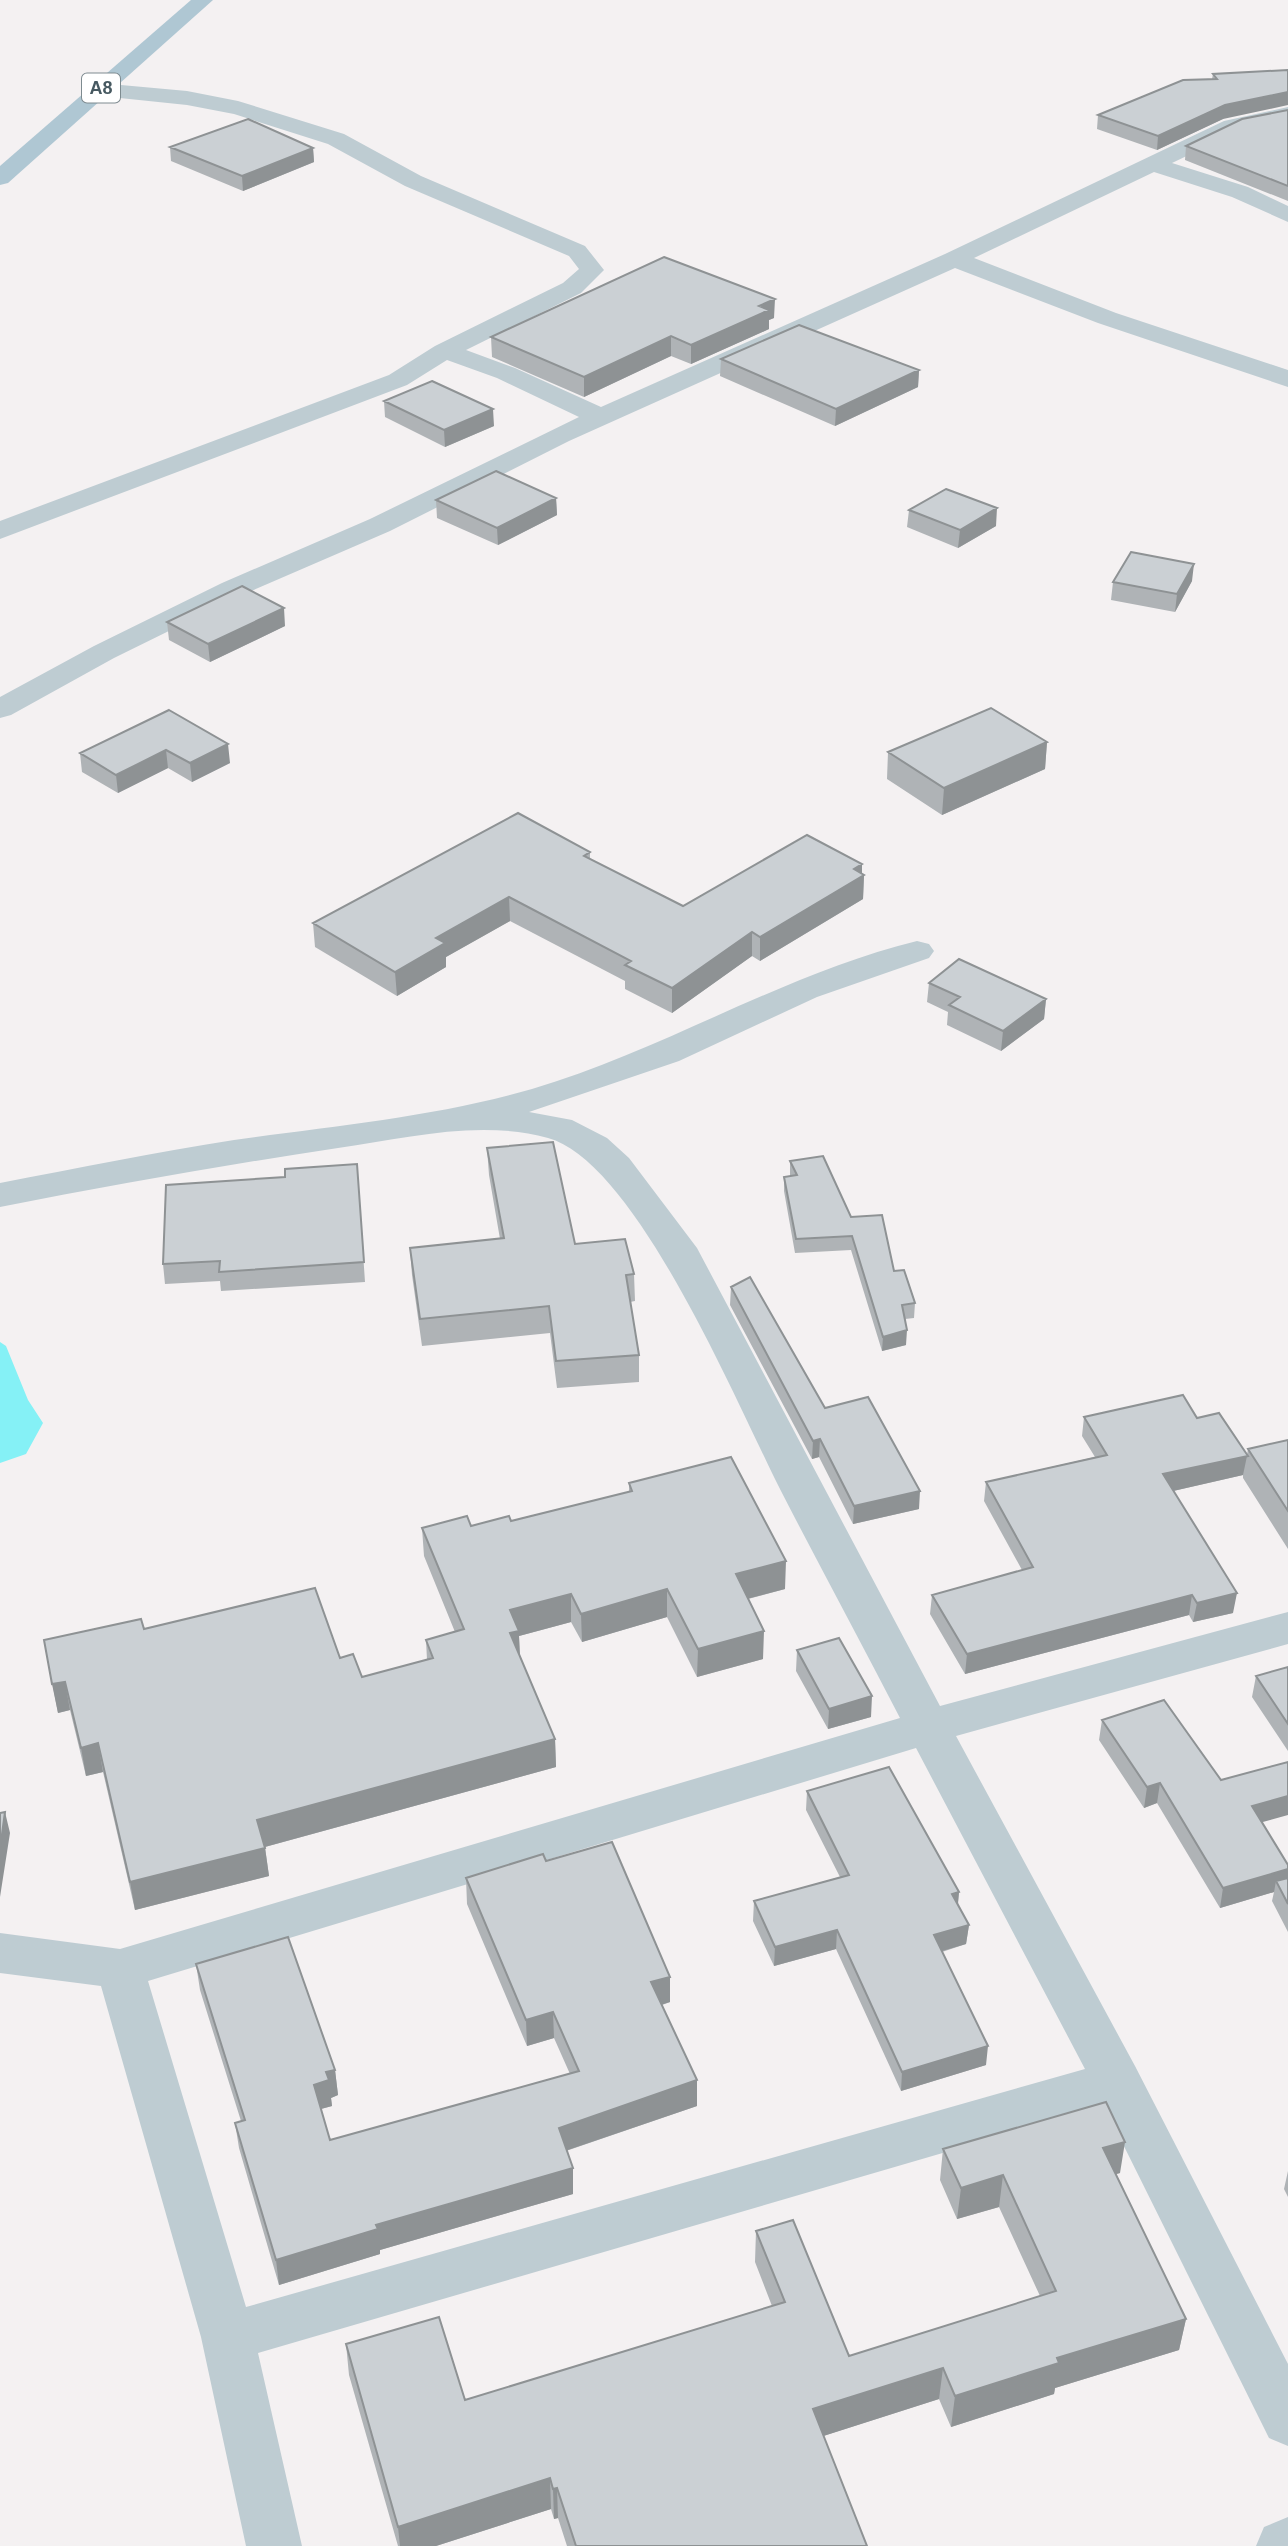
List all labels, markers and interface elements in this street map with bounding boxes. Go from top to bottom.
road number: A8 [82,74,120,102]

